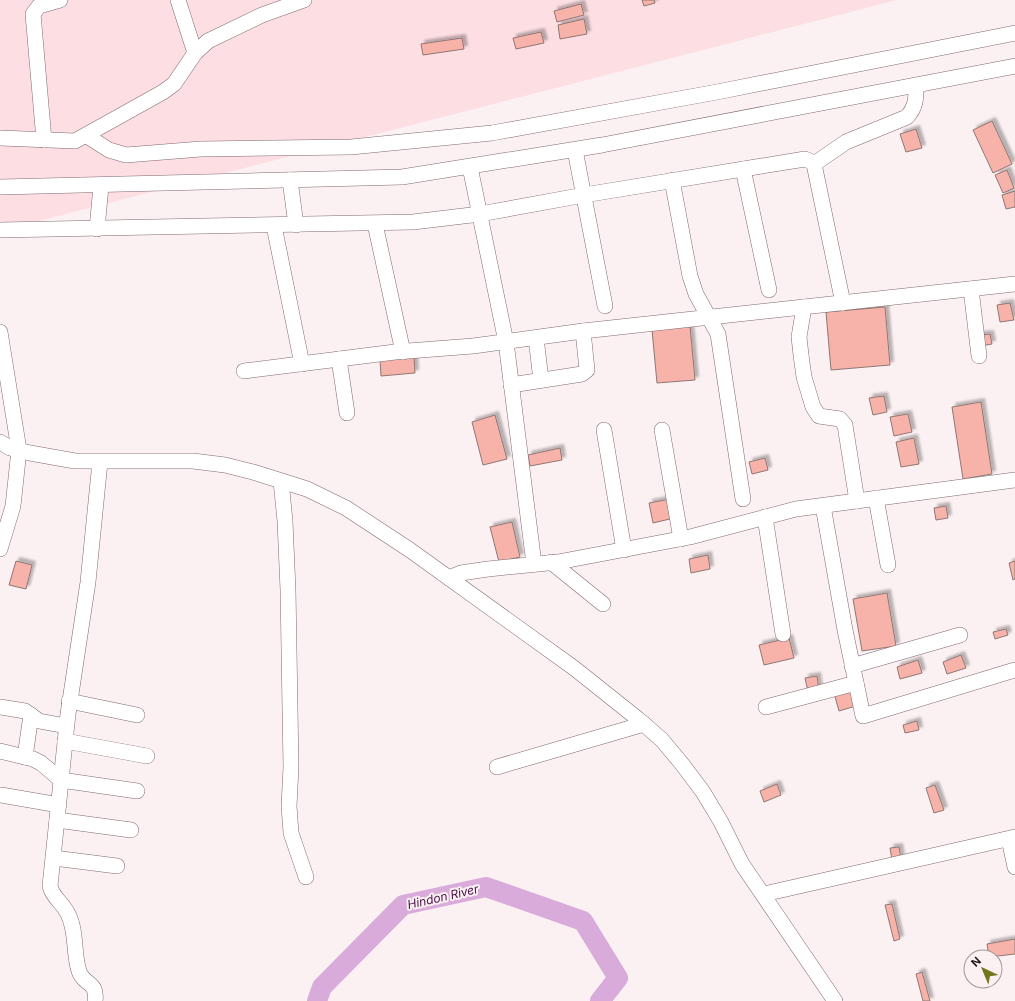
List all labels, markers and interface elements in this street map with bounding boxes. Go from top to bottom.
water label: Hindon River [406,881,480,912]
north arrow [963,949,1003,989]
text: N [968,954,984,970]

